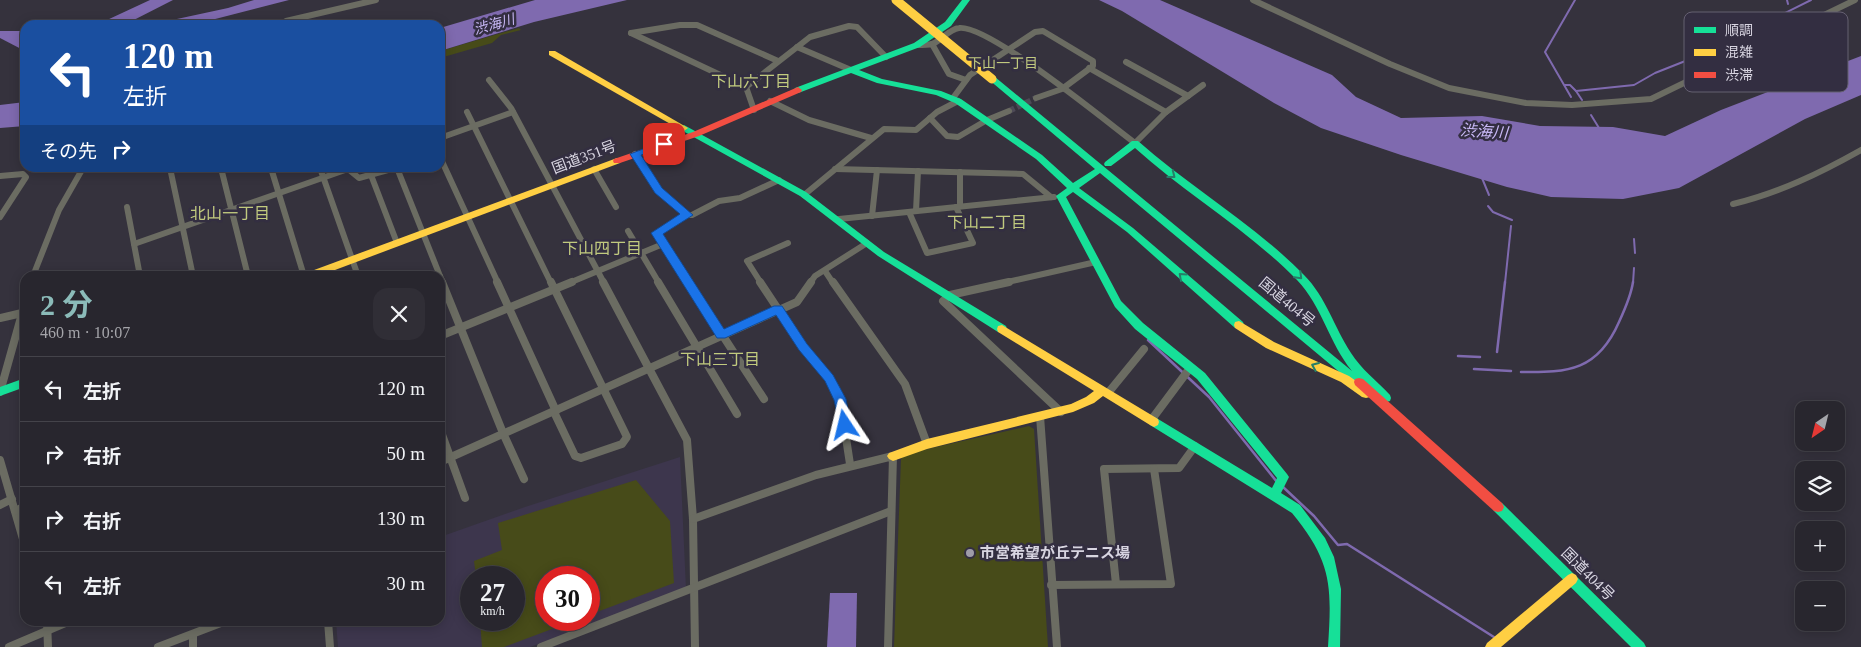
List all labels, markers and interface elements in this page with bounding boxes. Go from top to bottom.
water label: 渋海川 [472,11,518,37]
legend [1684,12,1848,92]
text: 順調 [1725,23,1753,38]
text: 120 m [123,37,213,76]
icon: left [40,40,105,105]
text: 混雑 [1725,44,1753,60]
district label: 下山一丁目 [968,56,1038,71]
text: 渋滞 [1725,68,1753,83]
district label: 下山六丁目 [711,73,791,90]
text: 左折 [123,84,167,109]
water label: 渋海川 [1459,121,1510,142]
pin [643,123,685,165]
icon: arrive [650,130,678,158]
icon: right [107,135,135,163]
street label: 国道351号 [550,137,618,177]
text: その先 [40,141,97,162]
one-way arrow [1166,170,1175,178]
district label: 北山一丁目 [190,205,270,222]
district label: 下山二丁目 [947,214,1027,231]
district label: 下山四丁目 [562,240,642,257]
one-way arrow [1293,271,1302,280]
one-way arrow [1179,273,1188,282]
street label: 国道404号 [1256,274,1318,330]
text: 2 分 [40,288,93,321]
button: close [373,288,425,340]
text: 460 m · 10:07 [40,324,130,341]
district label: 下山三丁目 [680,351,760,368]
one-way arrow [1312,362,1320,372]
icon: left [40,375,68,403]
text: 120 m [377,378,425,399]
text: 左折 [83,381,121,402]
position arrow [818,398,870,450]
north arrow [1795,401,1845,451]
map controls [1795,401,1845,631]
icon: right [40,440,68,468]
text: 50 m [386,443,425,464]
text: 右折 [83,446,121,467]
button: layers [1795,461,1845,511]
icon: right [40,505,68,533]
text: 130 m [377,508,425,529]
text: 右折 [83,511,121,532]
button: + [1795,521,1845,571]
street label: 国道404号 [1558,544,1618,604]
place label: 市営希望が丘テニス場 [980,545,1130,561]
marker: 市営希望が丘テニス場 [964,547,976,559]
speed limit sign: 30 [535,566,600,631]
icon: left [40,570,68,598]
text: 30 m [386,573,425,594]
text: 左折 [83,576,121,597]
text: 27 [480,579,505,606]
button: − [1795,581,1845,631]
text: km/h [480,604,505,618]

